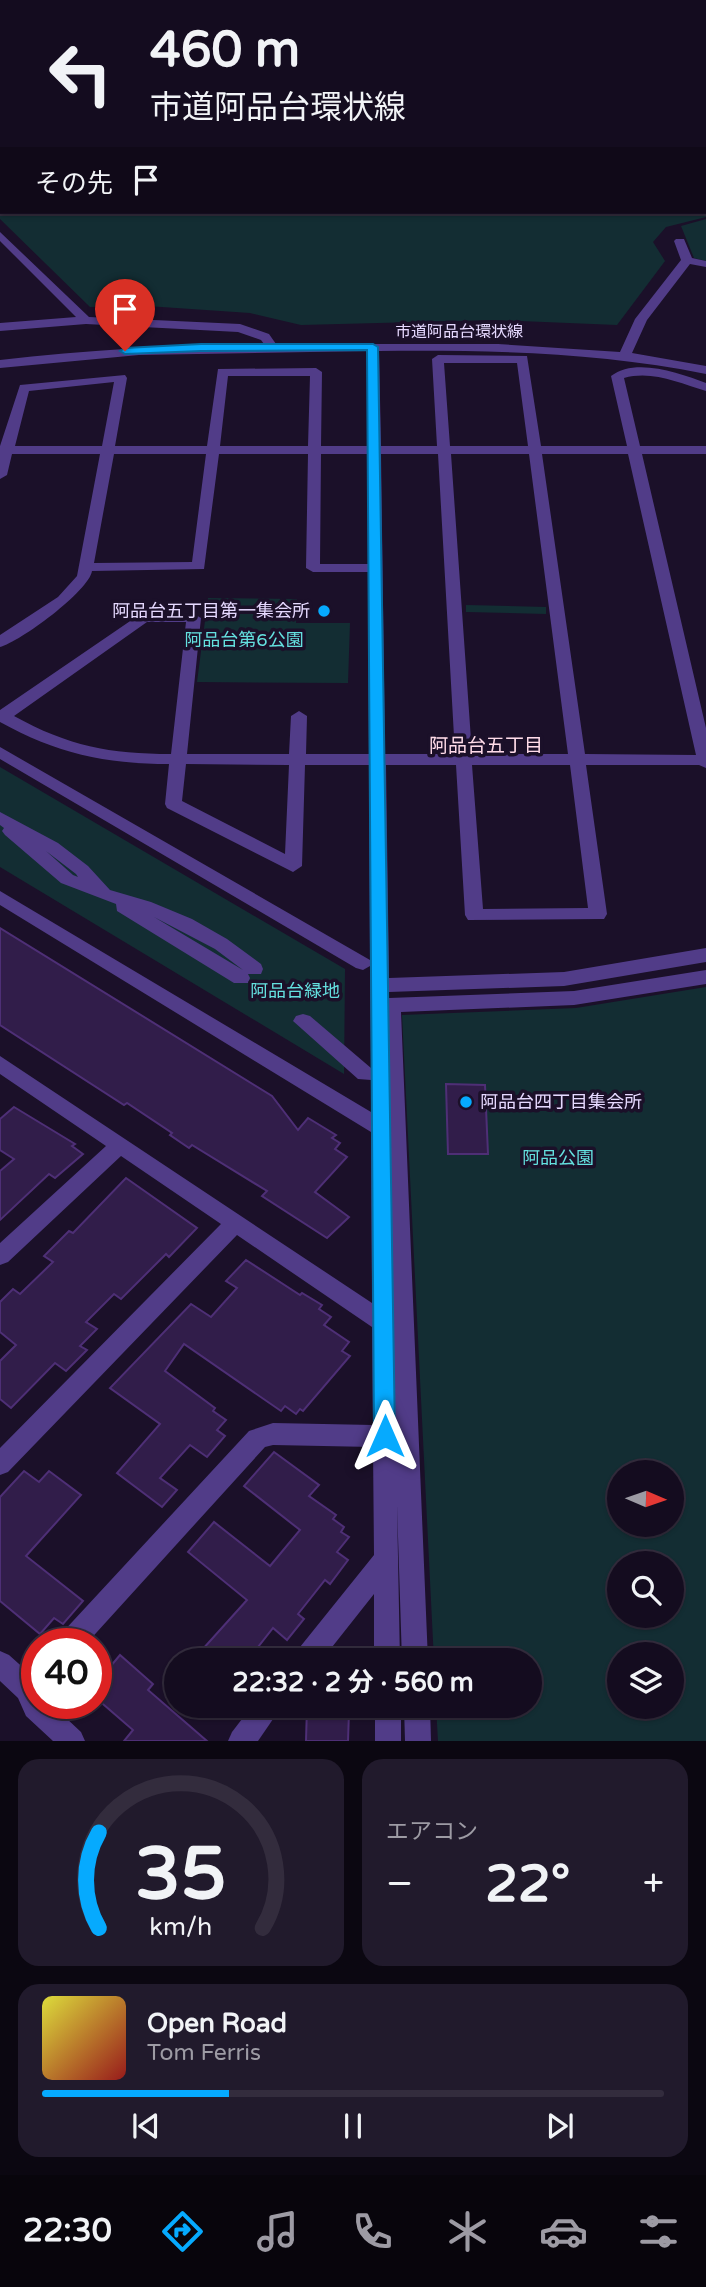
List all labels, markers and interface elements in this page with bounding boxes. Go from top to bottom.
text: 460 m [150,21,300,80]
icon: left [35,28,126,119]
text: 市道阿品台環状線 [150,89,406,127]
icon: arrive [127,161,165,199]
text: その先 [35,168,113,199]
pin [95,279,155,351]
icon: arrive [106,290,144,328]
street label: 市道阿品台環状線 [395,322,523,342]
place label: 阿品台五丁目第一集会所 [112,600,310,622]
marker: 阿品台五丁目第一集会所 [316,603,332,619]
park label: 阿品台第6公園 [184,629,304,651]
district label: 阿品台五丁目 [429,735,543,757]
park label: 阿品台緑地 [250,980,340,1002]
place label: 阿品台四丁目集会所 [480,1091,642,1113]
marker: 阿品台四丁目集会所 [458,1094,474,1110]
park label: 阿品公園 [522,1147,594,1169]
position arrow [348,1399,422,1473]
north arrow [607,1460,684,1536]
map controls [607,1460,684,1719]
button: search [607,1551,684,1628]
speed limit sign: 40 [21,1628,112,1719]
button: layers [607,1642,684,1719]
text: 22:32 · 2 分 · 560 m [232,1667,474,1698]
text: エアコン [386,1818,478,1846]
text: 35 [135,1832,227,1920]
text: 22° [485,1853,570,1916]
text: − [386,1861,413,1907]
text: + [643,1861,664,1907]
text: km/h [150,1912,212,1942]
text: Open Road [147,2008,287,2039]
text: Tom Ferris [147,2039,261,2067]
icon: previous [127,2107,165,2145]
icon: pause [334,2107,372,2145]
icon: next [541,2107,579,2145]
icon: directions [158,2207,207,2256]
icon: music [253,2207,302,2256]
icon: phone [348,2207,397,2256]
icon: climate [443,2207,492,2256]
icon: car [539,2207,588,2256]
icon: filters [634,2207,683,2256]
text: 22:30 [23,2212,112,2250]

